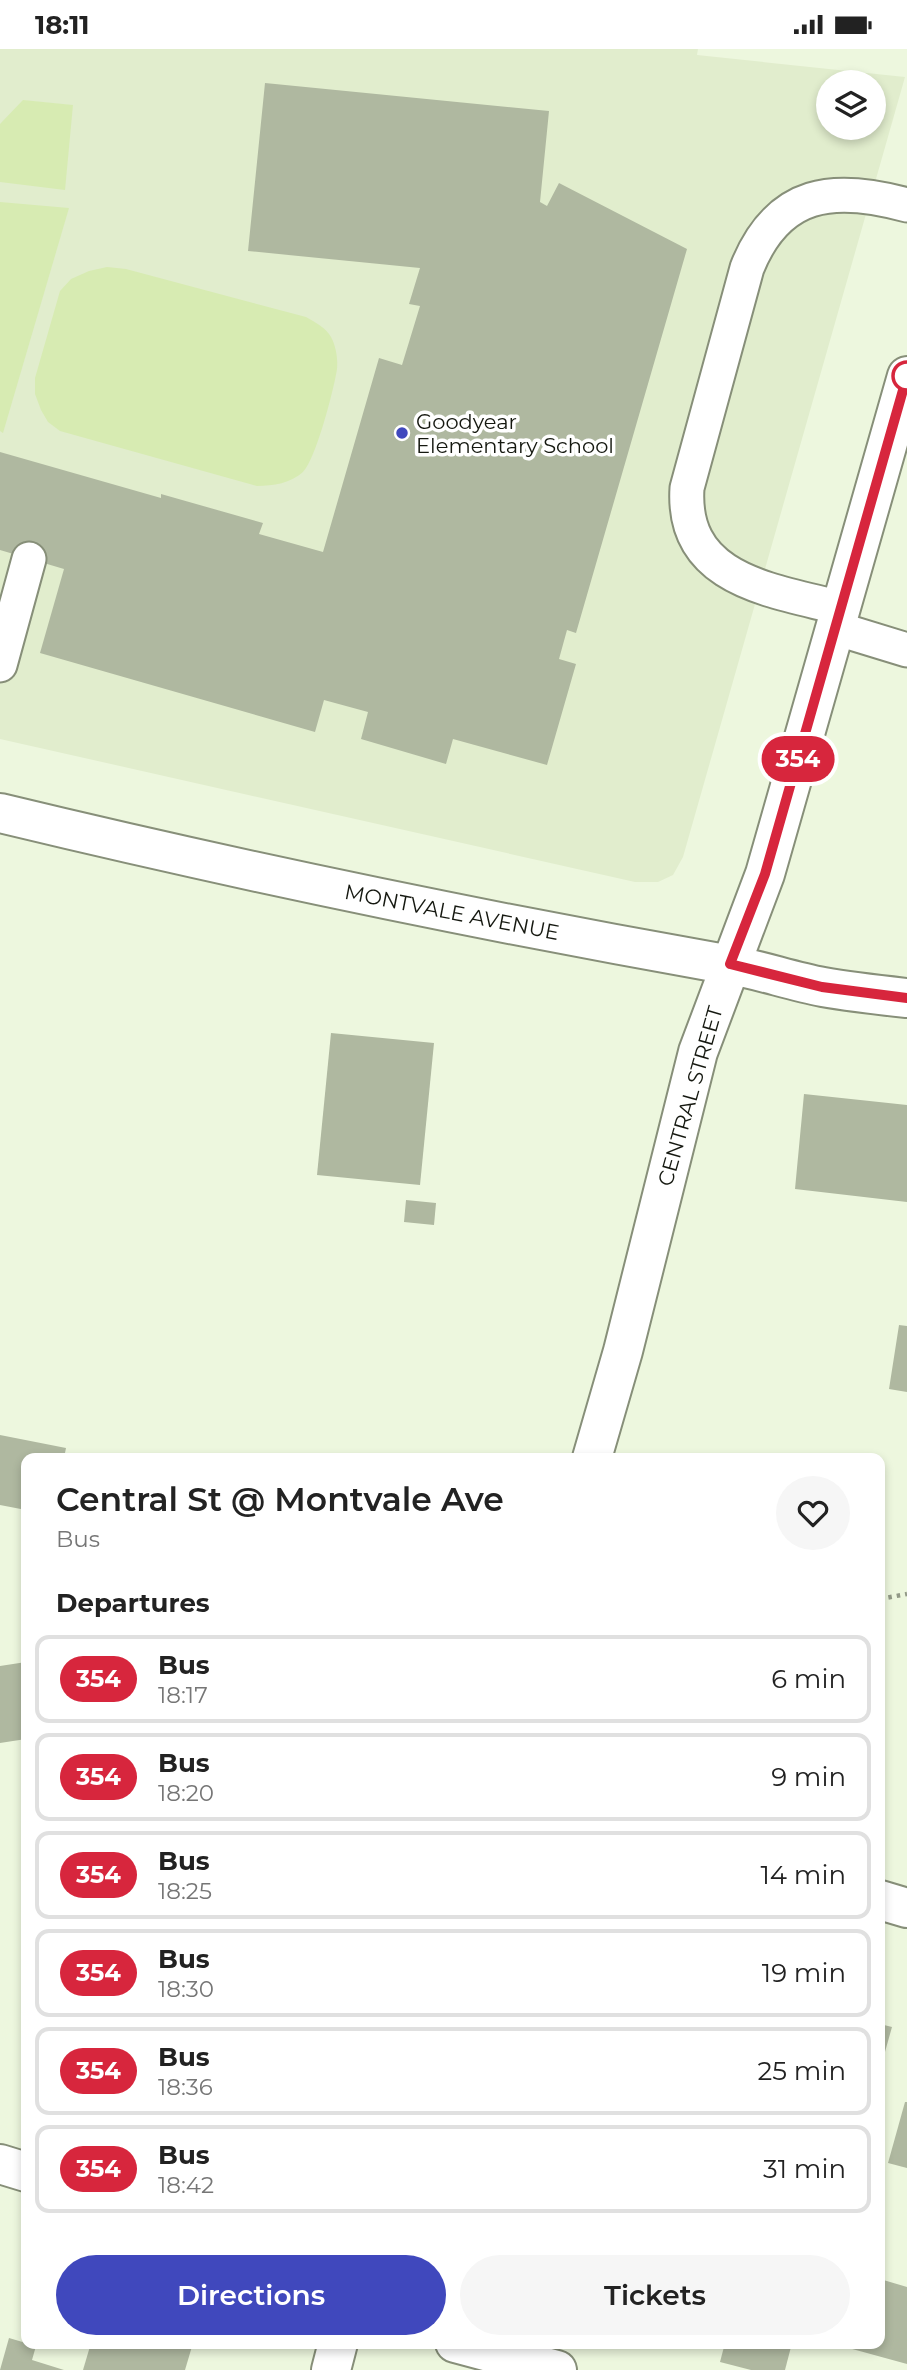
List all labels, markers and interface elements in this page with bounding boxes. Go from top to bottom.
text: 18:11 [35,9,90,41]
map controls [816,70,886,140]
button: layers [816,70,886,140]
unlabelled marker [892,361,907,391]
place label: Goodyear Elementary School [416,409,614,458]
marker: Goodyear Elementary School [394,425,410,441]
line badge: 354 [758,736,838,782]
text: 354 [776,744,820,773]
street label: MONTVALE AVENUE [343,879,561,945]
street label: CENTRAL STREET [652,1003,728,1189]
button: heart [776,1476,850,1550]
text: Central St @ Montvale Ave [56,1479,504,1519]
text: Bus [56,1525,100,1553]
text: Departures [56,1587,210,1619]
text: Bus [158,1649,210,1681]
text: 6 min [771,1663,846,1695]
text: 354 [76,1664,121,1693]
text: 18:17 [158,1681,208,1709]
text: Bus [158,1747,210,1779]
text: 9 min [771,1761,846,1793]
text: 354 [76,1762,121,1791]
text: 18:20 [158,1779,214,1807]
text: Bus [158,1845,210,1877]
text: 14 min [760,1859,846,1891]
text: 354 [76,1860,121,1889]
text: 18:25 [158,1877,212,1905]
text: Bus [158,1943,210,1975]
text: 19 min [762,1957,846,1989]
text: 354 [76,1958,121,1987]
text: 18:30 [158,1975,214,2003]
text: Bus [158,2041,210,2073]
text: 25 min [758,2055,846,2087]
text: 354 [76,2056,121,2085]
text: 18:36 [158,2073,213,2101]
text: Bus [158,2139,210,2171]
text: 31 min [763,2153,846,2185]
text: 354 [76,2154,121,2183]
text: 18:42 [158,2171,214,2199]
button: Directions [56,2255,446,2335]
button: Tickets [460,2255,850,2335]

